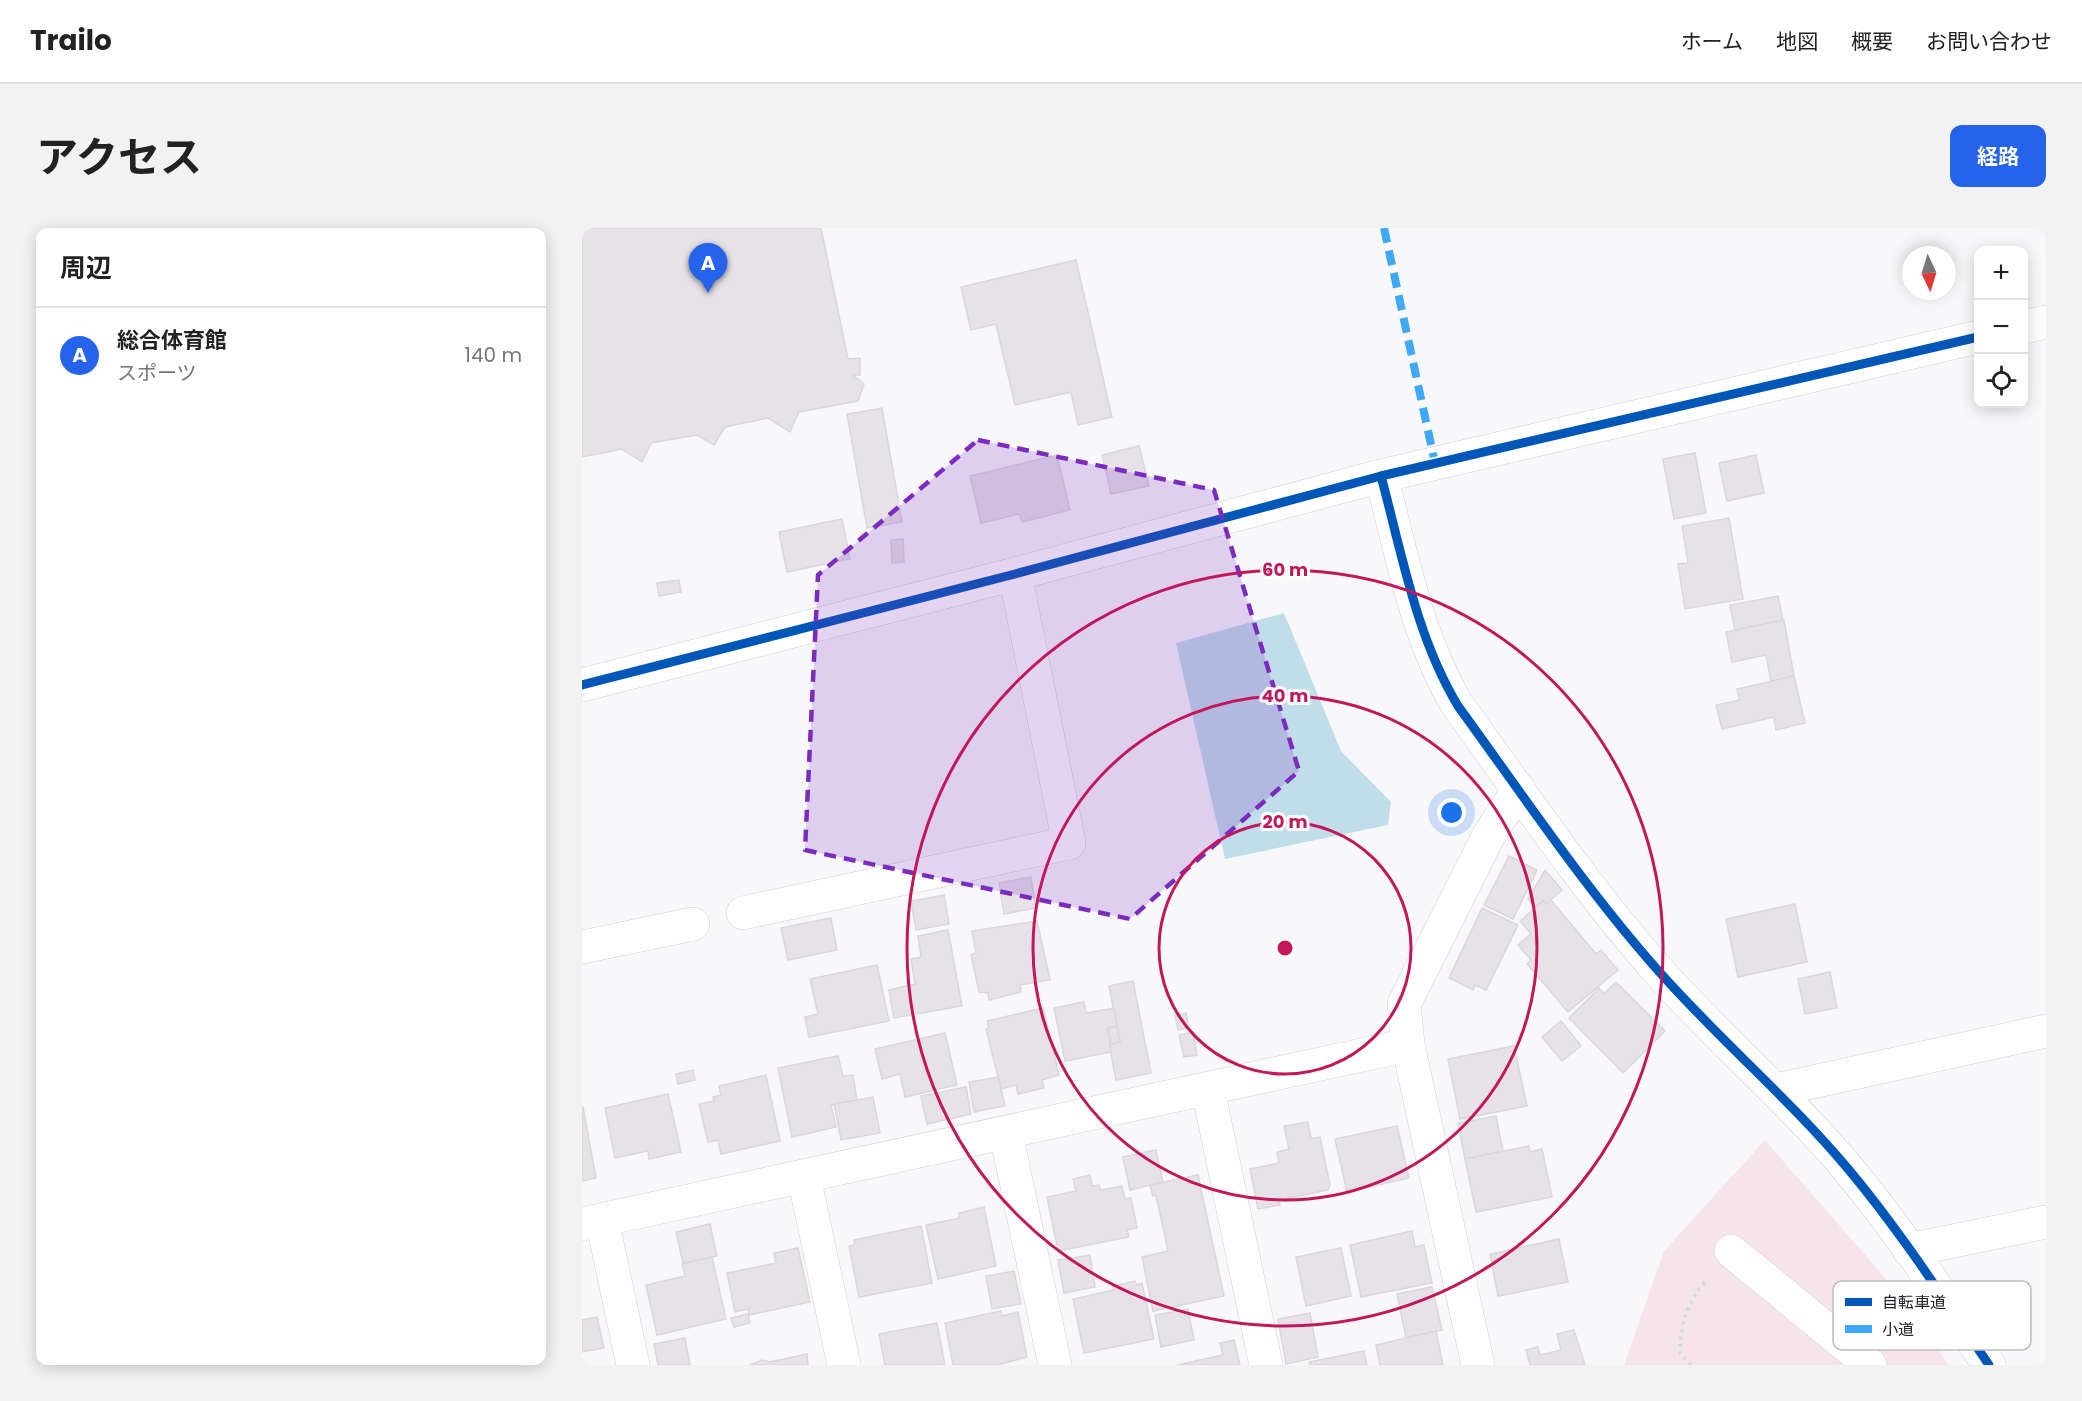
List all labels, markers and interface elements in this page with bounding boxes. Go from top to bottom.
text: Trailo [30,21,112,60]
text: ホーム [1681,27,1743,56]
text: 地図 [1776,27,1818,56]
text: 概要 [1851,27,1893,56]
text: お問い合わせ [1926,27,2052,56]
button: 経路 [1950,125,2046,187]
text: アクセス [36,128,202,187]
pin: A [688,244,728,293]
north arrow [1902,246,1956,300]
map controls [1974,246,2028,408]
button: + [1974,246,2028,300]
text: 周辺 [60,250,112,286]
button: − [1974,300,2028,354]
text: 総合体育館 [117,325,227,356]
text: A [72,341,87,369]
text: 140 m [465,341,522,369]
button: locate [1974,354,2028,408]
text: スポーツ [117,359,197,387]
text: 60 m [1262,557,1308,582]
text: 40 m [1262,683,1308,708]
your location [1437,798,1466,827]
text: 20 m [1263,809,1307,834]
centre of rings [1275,938,1295,958]
legend [1833,1281,2031,1350]
text: 自転車道 [1882,1291,1946,1314]
text: 小道 [1882,1318,1914,1341]

